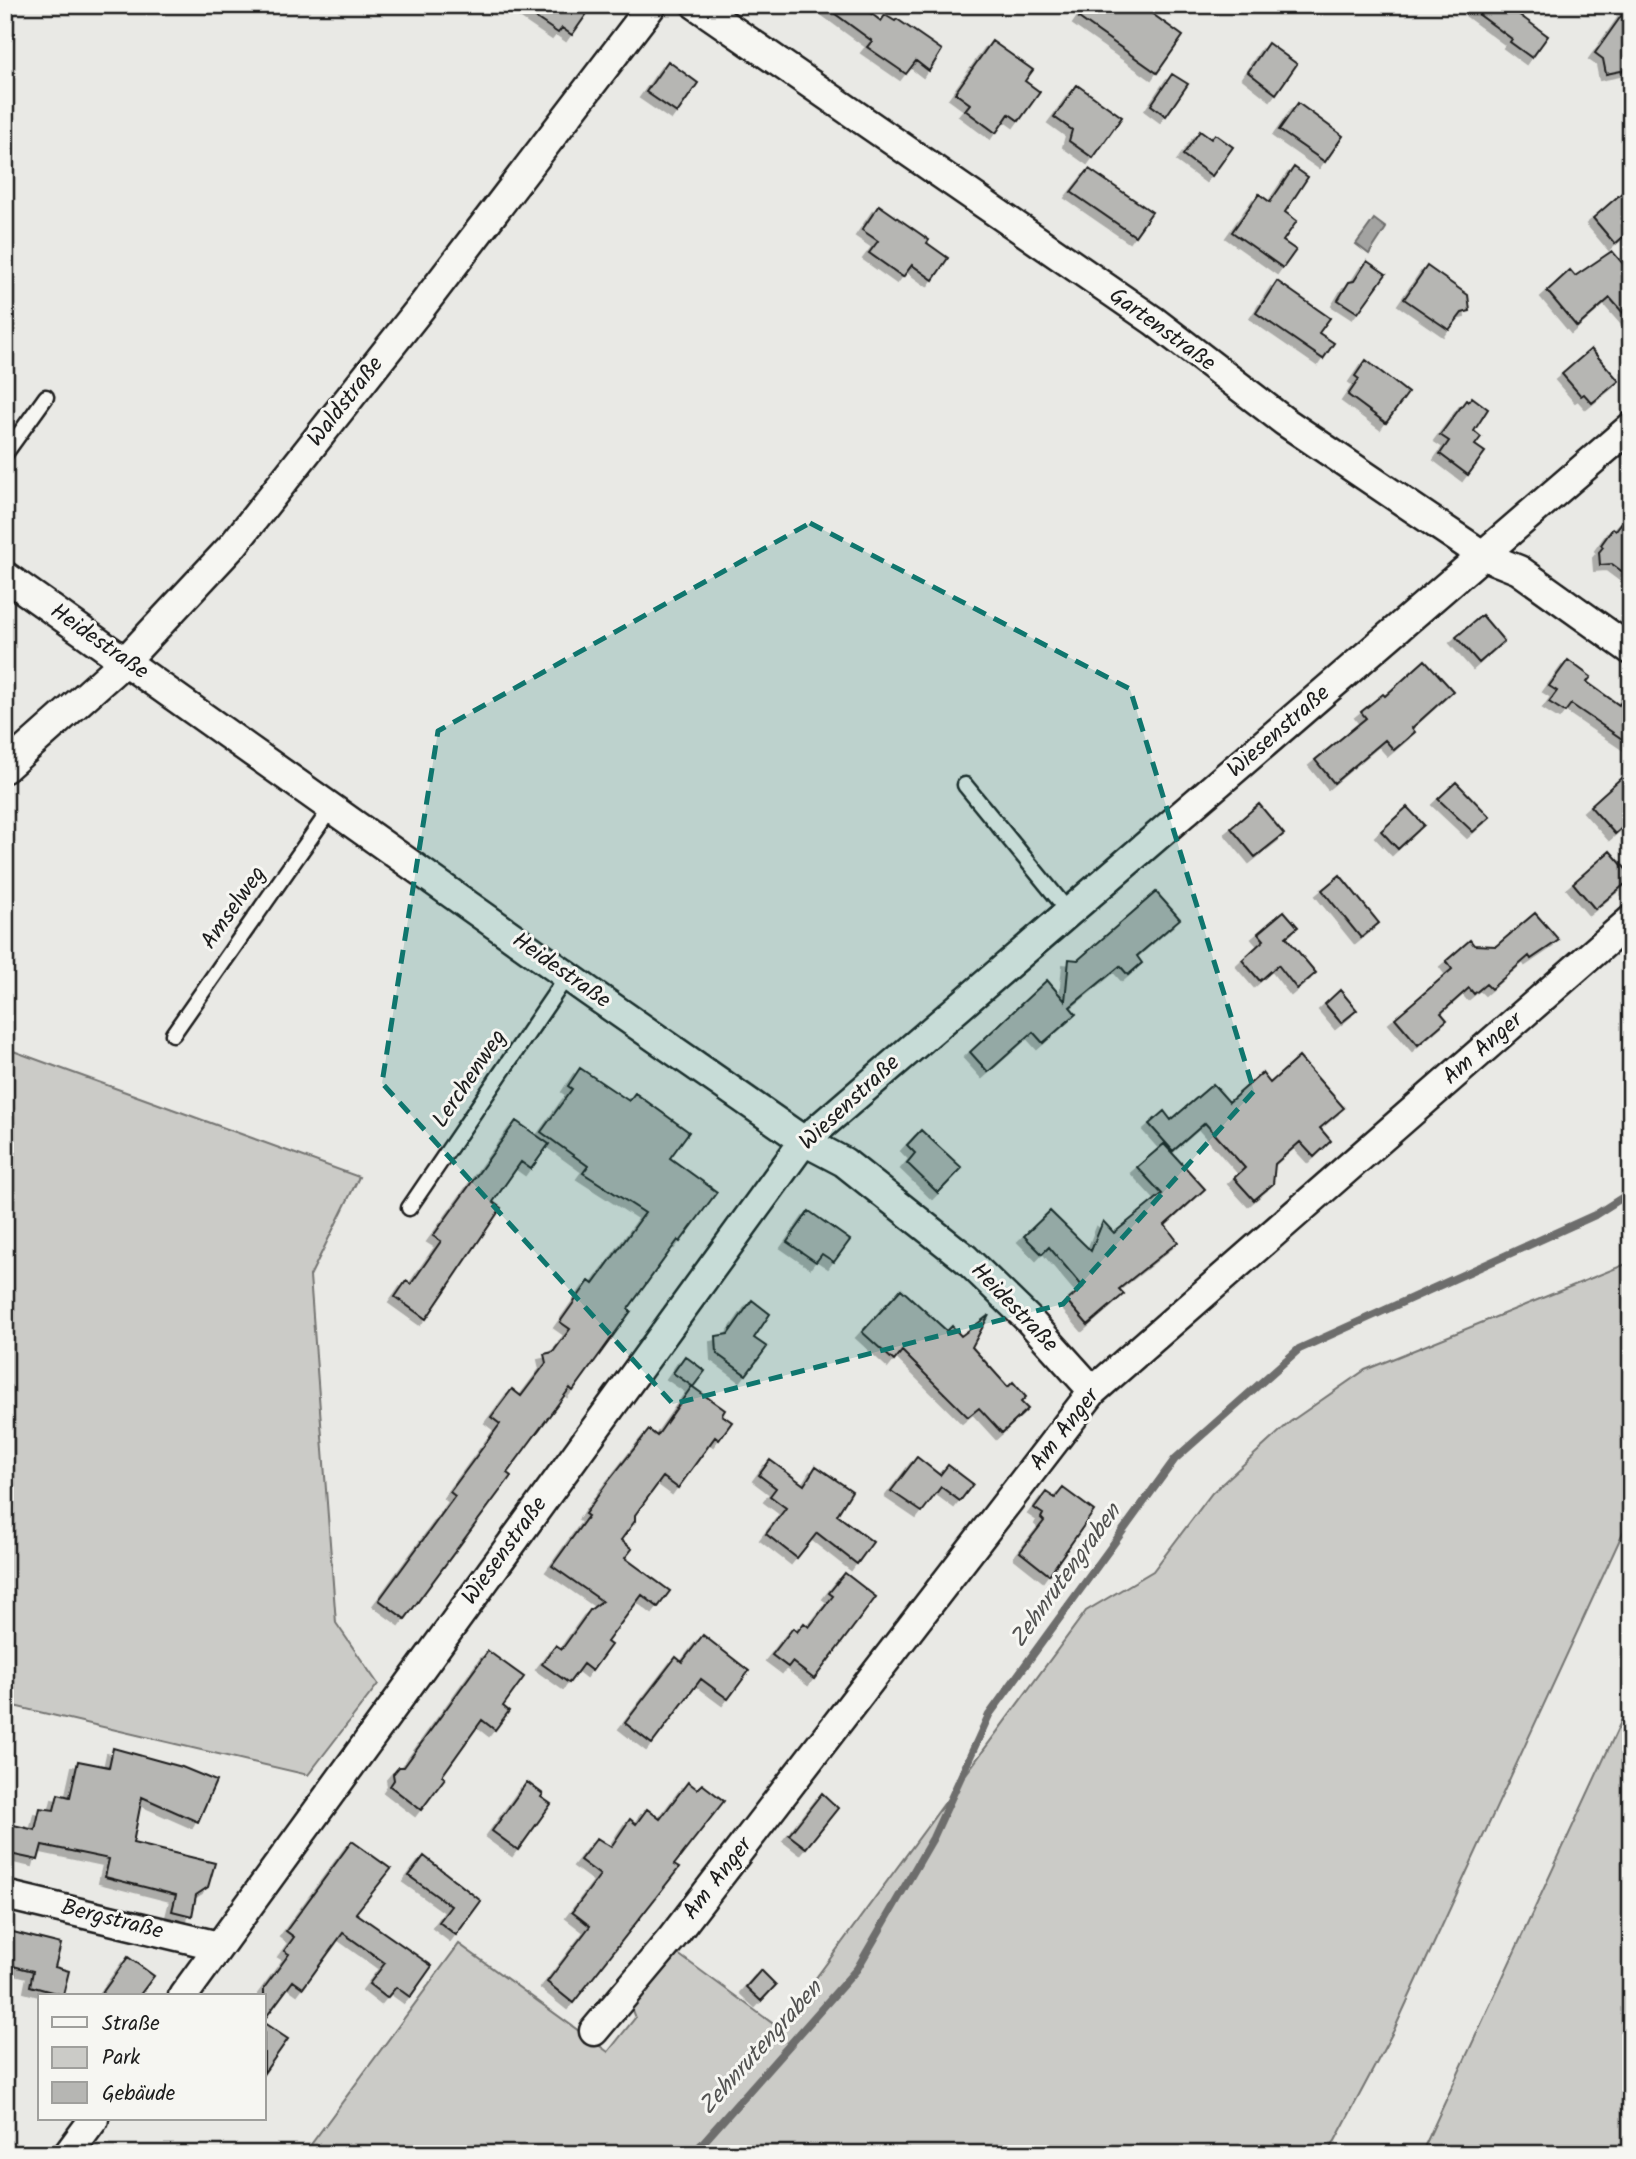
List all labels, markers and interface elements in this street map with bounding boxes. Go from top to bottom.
street label: Gartenstraße [1101,279,1223,381]
street label: Waldstraße [299,349,393,455]
street label: Heidestraße [42,595,156,689]
street label: Wiesenstraße [1219,677,1339,787]
street label: Amselweg [192,859,276,957]
street label: Heidestraße [504,924,618,1018]
street label: Am Anger [1435,1003,1532,1094]
street label: Lerchenweg [424,1022,516,1136]
street label: Wiesenstraße [791,1046,909,1160]
street label: Heidestraße [961,1255,1067,1361]
street label: Am Anger [1021,1380,1110,1479]
street label: Wiesenstraße [453,1489,557,1613]
water label: Zehnrutengraben [1000,1494,1133,1656]
street label: Am Anger [674,1829,763,1928]
street label: Bergstraße [57,1890,167,1950]
water label: Zehnrutengraben [689,1970,834,2124]
legend [38,1994,266,2120]
text: Straße [102,2008,160,2041]
text: Park [102,2042,140,2075]
text: Gebäude [102,2078,176,2111]

